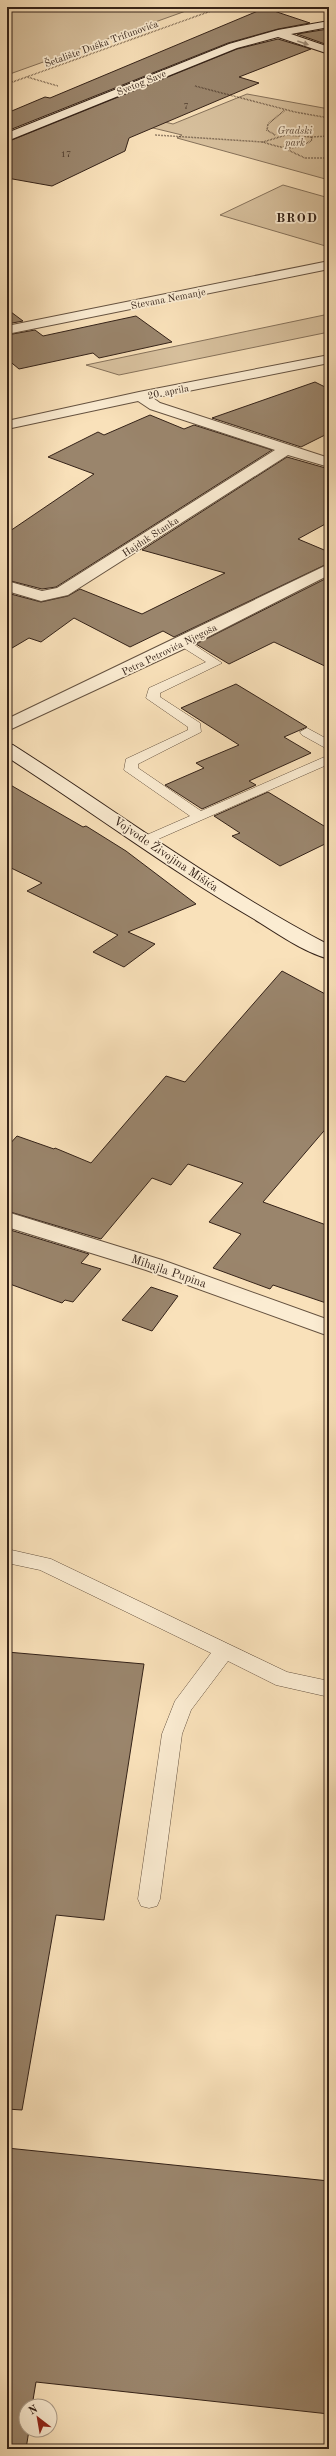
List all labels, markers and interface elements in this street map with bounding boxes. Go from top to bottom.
street label: Šetalište Duška Trifunovića [42,16,160,69]
one-way arrow [298,40,310,46]
street label: Svetog Save [115,68,168,97]
house number: 7 [183,102,189,111]
park label: Gradski park [278,126,313,149]
house number: 17 [61,150,71,159]
district label: BROD [276,212,318,225]
street label: Stevana Nemanje [130,287,207,311]
street label: 20. aprila [147,383,190,401]
street label: Hajduk Stanka [121,515,180,559]
street label: Petra Petrovića Njegoša [120,622,219,677]
street label: Vojvode Živojina Mišića [111,812,222,894]
street label: Mihajla Pupina [130,1253,208,1290]
north arrow [18,2398,58,2438]
text: N [27,2404,41,2418]

